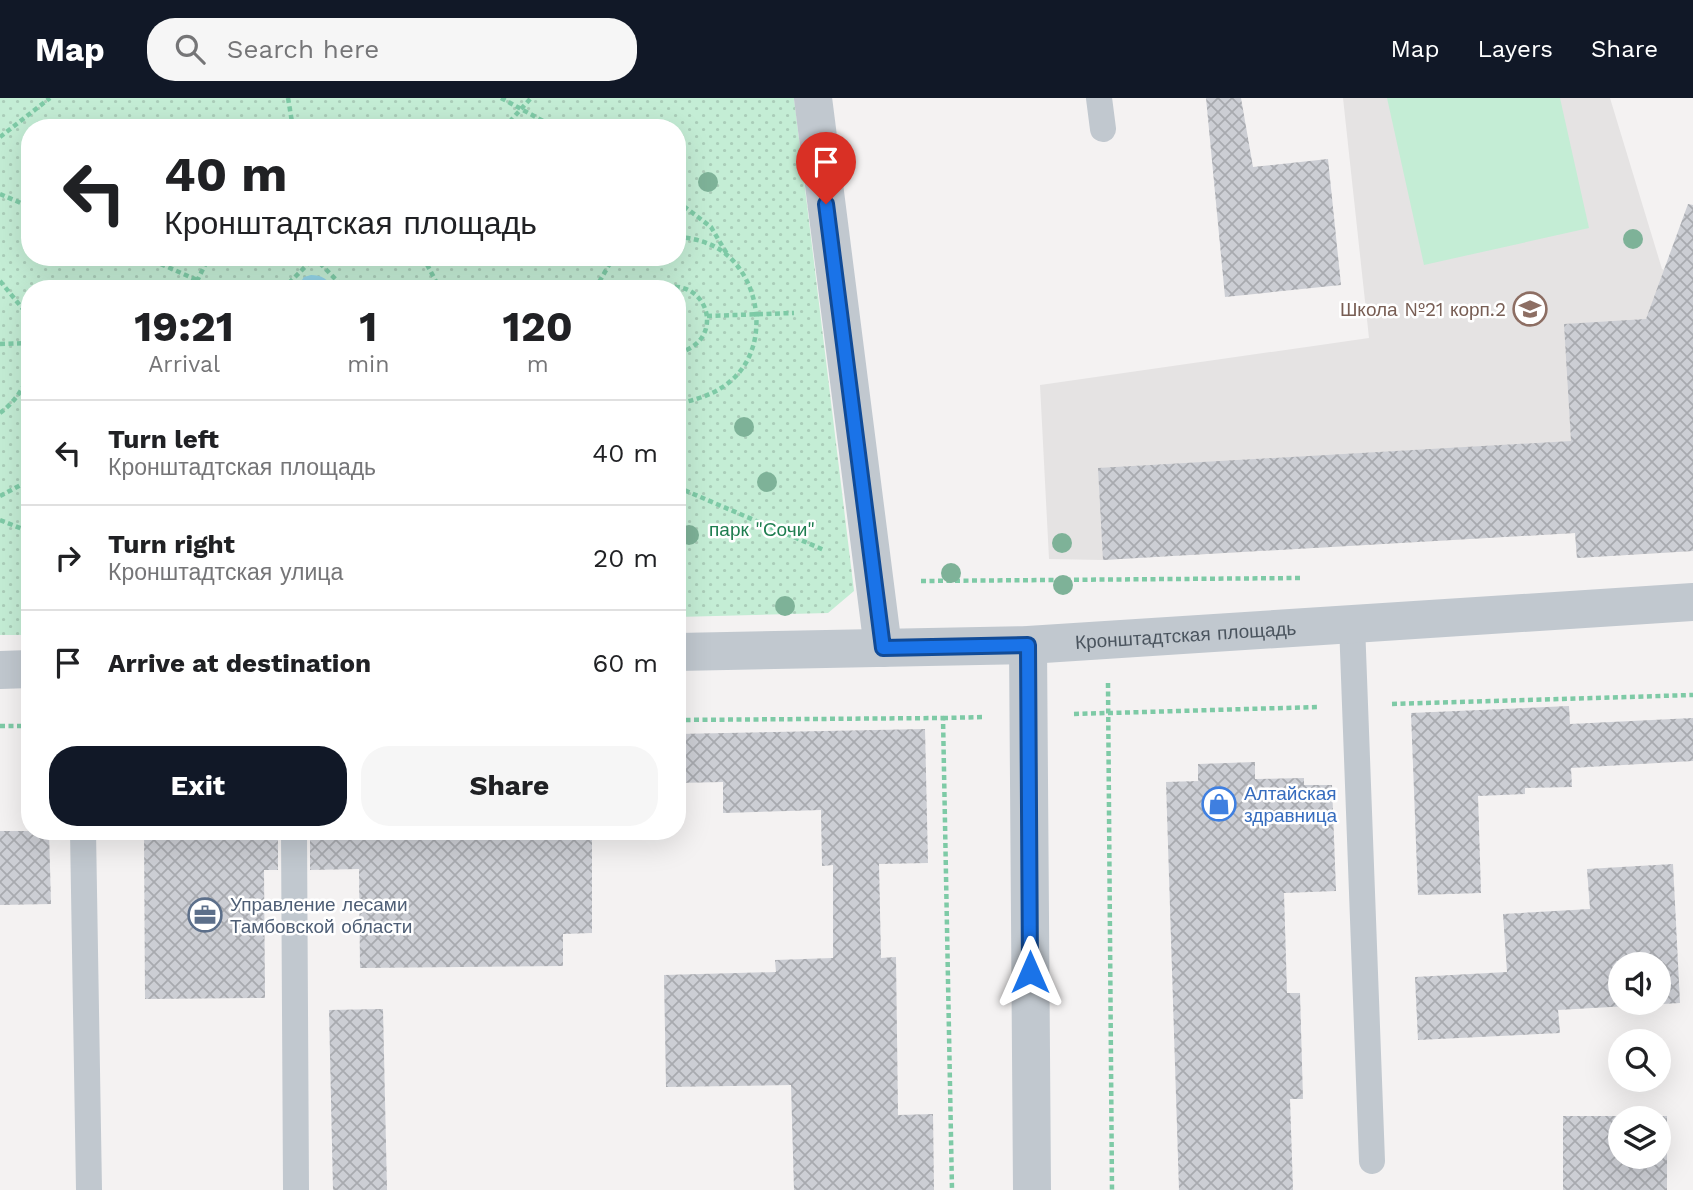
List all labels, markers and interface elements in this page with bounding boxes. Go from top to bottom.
search box [147,18,637,81]
text: Map [35,30,105,69]
icon: search [171,30,209,68]
text: Search here [227,34,379,64]
text: Map [1391,35,1439,63]
text: Layers [1477,35,1553,63]
text: Share [1591,35,1658,63]
pin [796,132,856,204]
icon: arrive [807,143,845,181]
text: 40 m [164,145,287,203]
icon: left [49,147,140,238]
text: Кронштадтская площадь [164,204,537,242]
school or university icon: Школа №21 корп.2 [1511,290,1549,328]
place label: Школа №21 корп.2 [1340,298,1506,321]
text: 19:21 [134,302,234,351]
text: 1 [359,302,377,351]
text: 120 [503,302,573,351]
text: Arrival [148,351,220,378]
text: min [347,351,389,378]
text: m [527,351,549,378]
text: Turn left [108,424,219,454]
icon: left [49,434,87,472]
text: 40 m [592,438,658,468]
text: Кронштадтская площадь [108,454,376,481]
park label: парк "Сочи" [709,518,815,541]
text: Turn right [108,529,235,559]
icon: right [49,539,87,577]
text: 20 m [593,543,658,573]
text: Кронштадтская улица [108,559,343,586]
street label: Кронштадтская площадь [1074,617,1297,654]
icon: arrive [49,644,87,682]
text: Arrive at destination [108,648,371,678]
text: 60 m [592,648,658,678]
button: Exit [49,746,347,826]
button: Share [361,746,658,826]
place label: Алтайская здравница [1244,782,1338,827]
shop icon: Алтайская здравница [1200,785,1238,823]
place label: Управление лесами Тамбовской области [230,893,412,938]
office icon: Управление лесами Тамбовской области [186,896,224,934]
position arrow [993,935,1067,1009]
map controls [1608,952,1671,1169]
button: sound [1608,952,1671,1015]
button: search [1608,1029,1671,1092]
button: layers [1608,1106,1671,1169]

